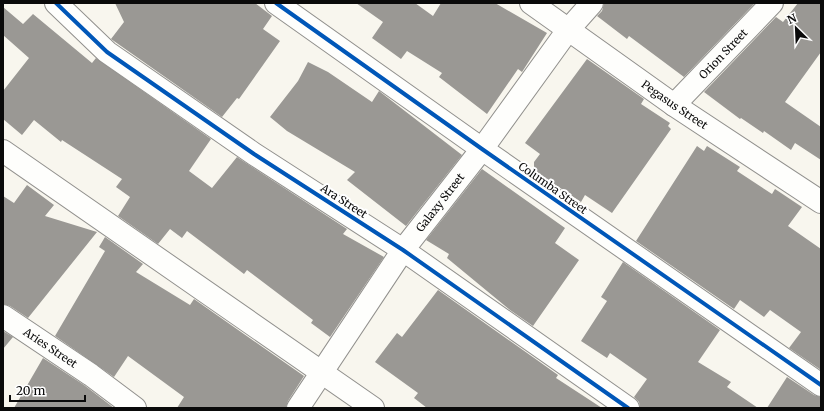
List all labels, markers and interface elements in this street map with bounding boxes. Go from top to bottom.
north arrow [776,8,816,48]
text: N [785,11,799,27]
street label: Orion Street [696,25,751,82]
street label: Pegasus Street [639,77,711,133]
street label: Columba Street [516,159,591,217]
street label: Galaxy Street [413,170,468,235]
street label: Ara Street [317,180,370,222]
street label: Aries Street [20,324,80,371]
scale bar [10,377,85,403]
text: 20 m [16,383,45,398]

